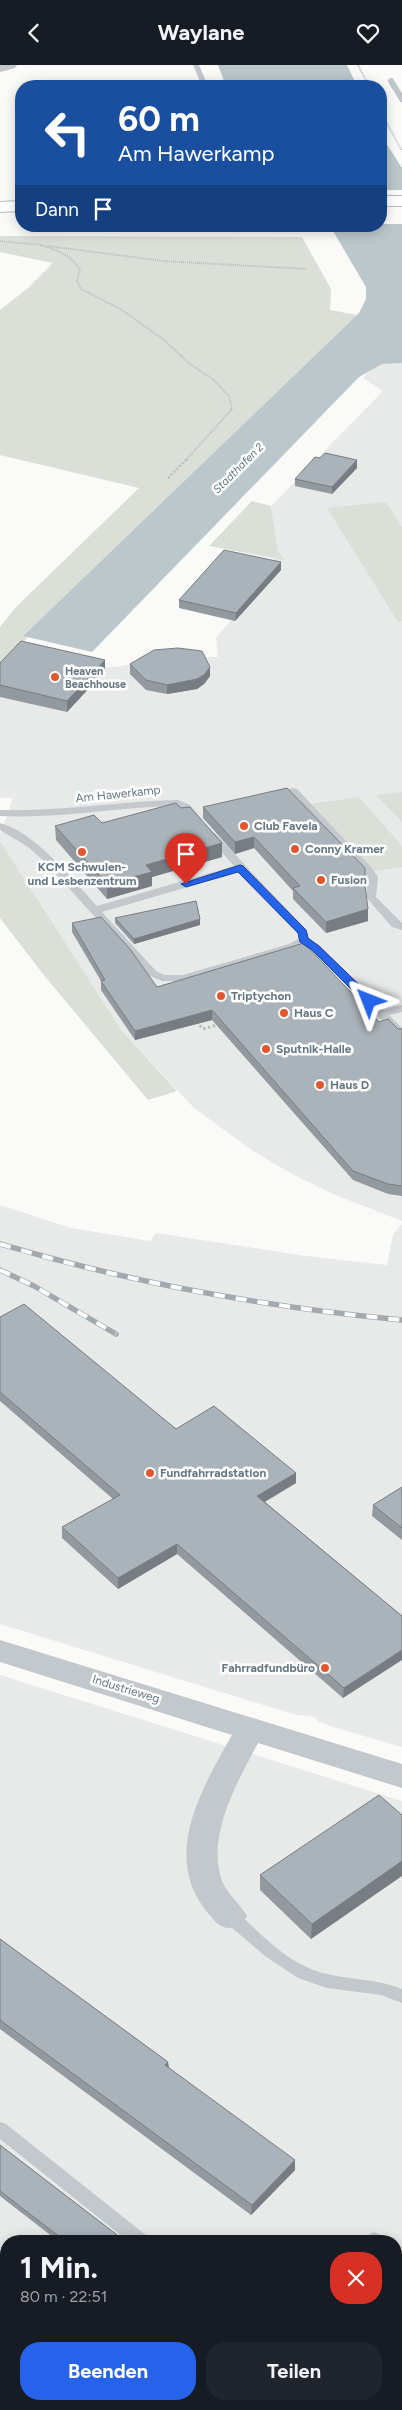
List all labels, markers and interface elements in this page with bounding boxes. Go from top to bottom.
icon: back [20,19,48,47]
text: Waylane [158,19,244,46]
icon: heart [354,19,382,47]
text: 60 m [118,98,200,140]
icon: left [35,100,100,165]
text: Am Hawerkamp [118,140,274,167]
icon: arrive [89,195,117,223]
text: Dann [35,198,79,221]
water label: Stadthafen 2 [210,440,266,496]
place label: Heaven Beachhouse [65,665,126,691]
marker: Heaven Beachhouse [49,671,61,683]
street label: Am Hawerkamp [75,783,161,805]
place label: Club Favela [254,819,318,833]
marker: Club Favela [238,820,250,832]
pin [165,833,207,884]
icon: arrive [172,840,200,868]
place label: Conny Kramer [305,842,385,856]
marker: Conny Kramer [289,843,301,855]
marker: KCM Schwulen- und Lesbenzentrum [76,846,88,858]
place label: KCM Schwulen- und Lesbenzentrum [28,860,136,888]
place label: Fusion [331,873,367,887]
marker: Fusion [315,874,327,886]
position arrow [342,974,394,1026]
place label: Triptychon [231,989,291,1003]
marker: Triptychon [215,990,227,1002]
place label: Haus C [294,1006,334,1020]
marker: Haus C [278,1007,290,1019]
place label: Sputnik-Halle [276,1042,352,1056]
marker: Sputnik-Halle [260,1043,272,1055]
place label: Haus D [330,1078,369,1092]
marker: Haus D [314,1079,326,1091]
place label: Fundfahrradstation [160,1466,266,1480]
marker: Fundfahrradstation [144,1467,156,1479]
place label: Fahrradfundbüro [222,1661,315,1675]
marker: Fahrradfundbüro [319,1662,331,1674]
street label: Industrieweg [91,1672,161,1706]
text: 1 Min. [20,2249,98,2286]
button: close [330,2252,382,2304]
text: 80 m · 22:51 [20,2287,107,2306]
button: Beenden [20,2342,196,2400]
button: Teilen [206,2342,382,2400]

